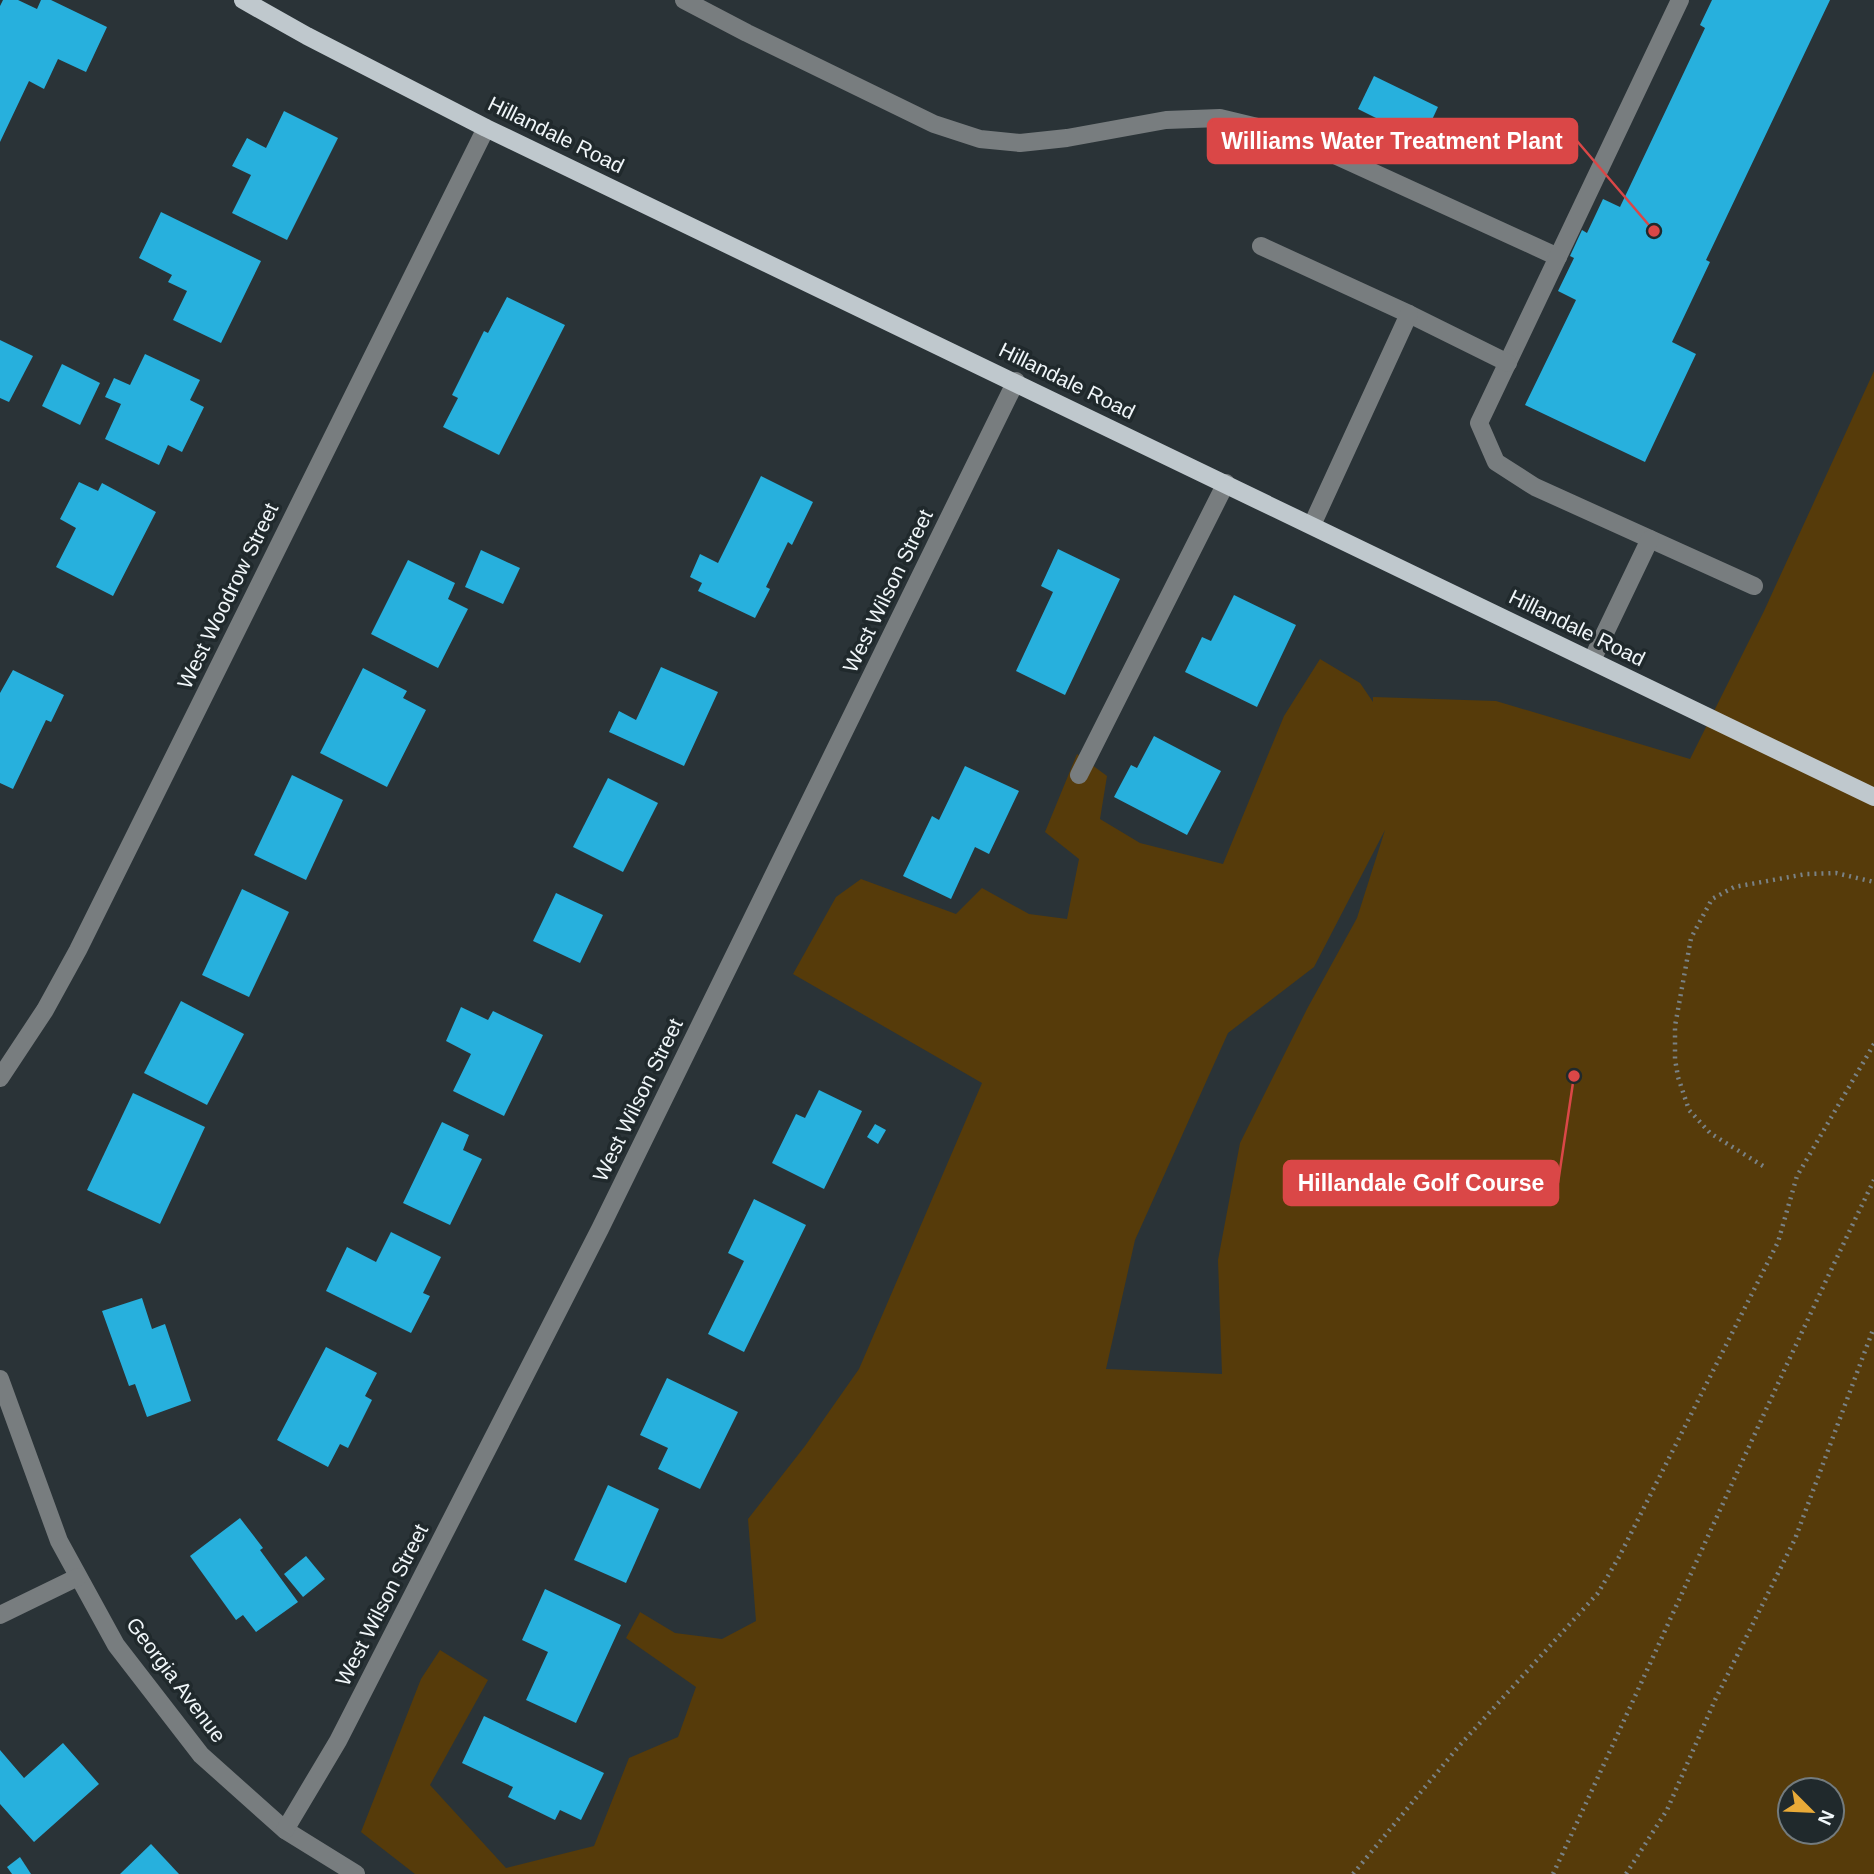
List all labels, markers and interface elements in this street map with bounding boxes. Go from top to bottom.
street label: Hillandale Road [485,92,628,177]
callout: Williams Water Treatment Plant [1208,119,1577,163]
text: Williams Water Treatment Plant [1221,128,1563,154]
street label: Hillandale Road [996,338,1139,423]
street label: West Woodrow Street [173,499,283,692]
street label: West Wilson Street [838,506,937,676]
street label: Hillandale Road [1506,585,1649,670]
street label: West Wilson Street [588,1015,687,1185]
callout: Hillandale Golf Course [1284,1161,1558,1205]
text: Hillandale Golf Course [1298,1170,1544,1196]
street label: West Wilson Street [331,1520,432,1689]
street label: Georgia Avenue [122,1613,231,1747]
north arrow [1776,1776,1846,1846]
text: N [1814,1807,1838,1828]

